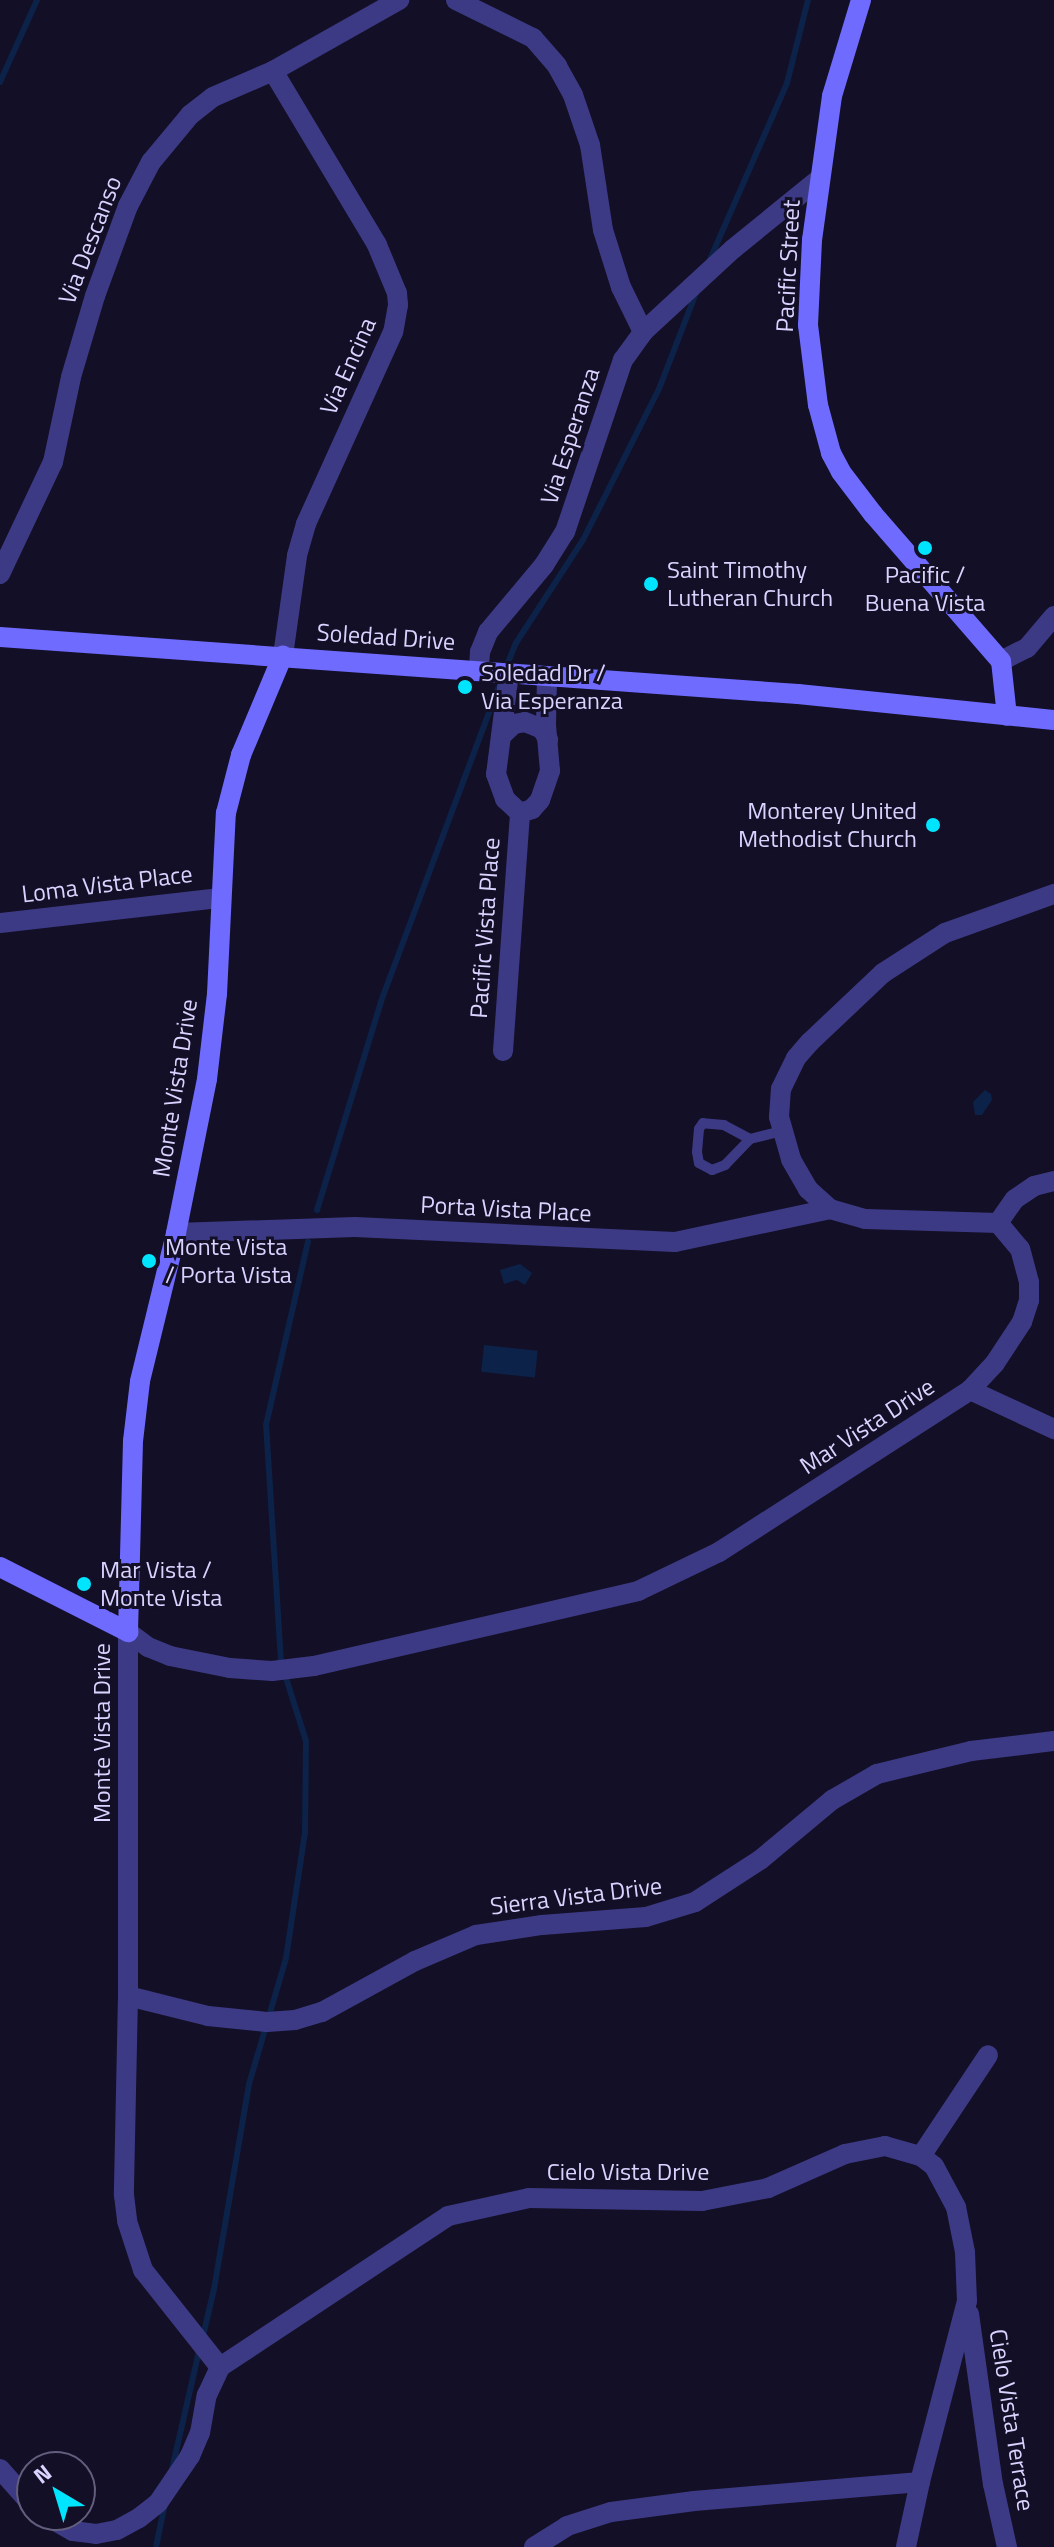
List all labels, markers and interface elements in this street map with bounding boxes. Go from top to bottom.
street label: Via Descanso [52,172,128,308]
street label: Pacific Street [770,199,806,333]
street label: Via Encina [314,313,382,419]
street label: Via Esperanza [534,364,606,508]
marker: Pacific / Buena Vista [916,539,934,557]
place label: Saint Timothy Lutheran Church [667,556,833,612]
place label: Pacific / Buena Vista [865,561,985,617]
marker: Saint Timothy Lutheran Church [642,575,660,593]
street label: Soledad Drive [316,618,456,656]
place label: Soledad Dr / Via Esperanza [481,659,623,715]
marker: Soledad Dr / Via Esperanza [456,678,474,696]
place label: Monterey United Methodist Church [738,797,917,853]
marker: Monterey United Methodist Church [924,816,942,834]
street label: Pacific Vista Place [464,837,506,1019]
street label: Loma Vista Place [20,859,194,909]
street label: Monte Vista Drive [147,997,203,1179]
street label: Porta Vista Place [420,1190,592,1228]
place label: Monte Vista / Porta Vista [165,1233,292,1289]
marker: Monte Vista / Porta Vista [140,1252,158,1270]
street label: Mar Vista Drive [794,1372,940,1480]
place label: Mar Vista / Monte Vista [100,1556,222,1612]
marker: Mar Vista / Monte Vista [75,1575,93,1593]
street label: Monte Vista Drive [88,1643,116,1823]
street label: Sierra Vista Drive [488,1871,664,1921]
street label: Cielo Vista Drive [547,2158,709,2186]
street label: Cielo Vista Terrace [983,2327,1041,2513]
north arrow [16,2451,96,2531]
text: N [26,2456,59,2492]

